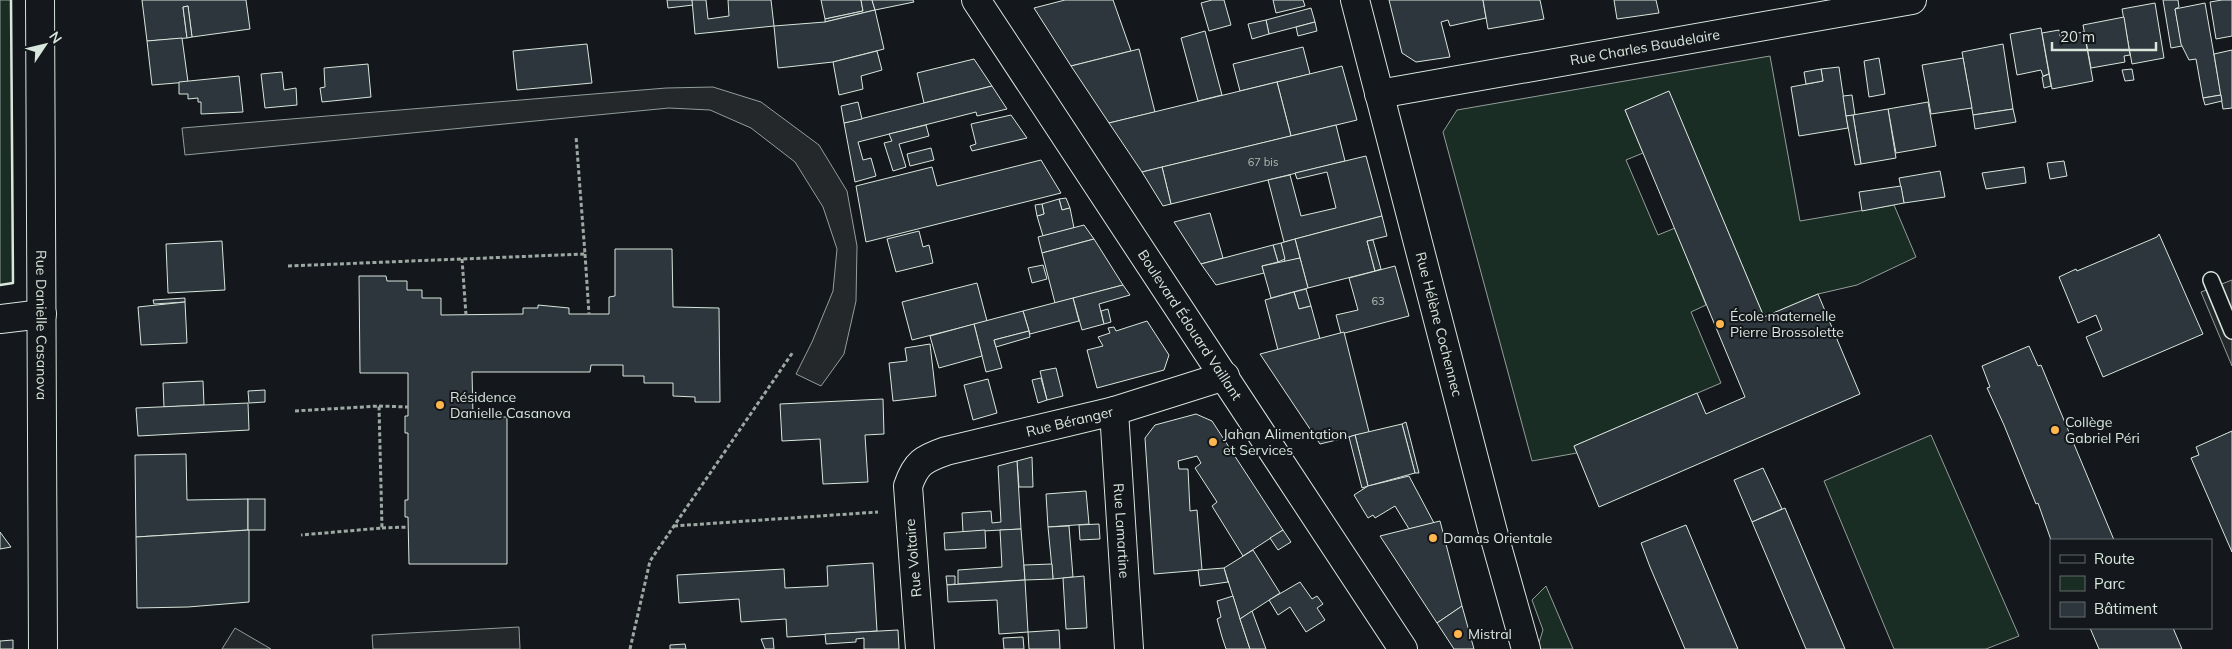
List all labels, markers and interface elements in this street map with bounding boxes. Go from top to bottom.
north arrow [20,20,70,70]
scale bar [2052,20,2156,52]
street label: Rue Charles Baudelaire [1569,25,1721,69]
text: 20 m [2060,27,2095,46]
text: N [45,28,66,47]
house number: 67 bis [1248,155,1278,169]
street label: Boulevard Édouard Vaillant [1134,246,1246,404]
street label: Rue Danielle Casanova [32,250,51,400]
street label: Rue Hélène Cochennec [1412,250,1467,399]
house number: 63 [1371,294,1385,308]
place label: École maternelle Pierre Brossolette [1730,307,1844,341]
marker: École maternelle Pierre Brossolette [1714,318,1726,330]
place label: Résidence Danielle Casanova [450,388,571,422]
marker: Résidence Danielle Casanova [434,399,446,411]
street label: Rue Béranger [1024,402,1116,441]
place label: Collège Gabriel Péri [2065,413,2140,447]
marker: Collège Gabriel Péri [2049,424,2061,436]
place label: Jahan Alimentation et Services [1223,425,1347,459]
marker: Jahan Alimentation et Services [1207,436,1219,448]
street label: Rue Lamartine [1110,483,1134,579]
street label: Rue Voltaire [901,518,925,598]
place label: Damas Orientale [1443,529,1552,547]
marker: Damas Orientale [1427,532,1439,544]
legend [2050,539,2212,629]
text: Route [2094,549,2135,568]
text: Parc [2094,574,2125,593]
text: Bâtiment [2094,599,2157,618]
place label: Mistral [1468,625,1512,643]
marker: Mistral [1452,628,1464,640]

